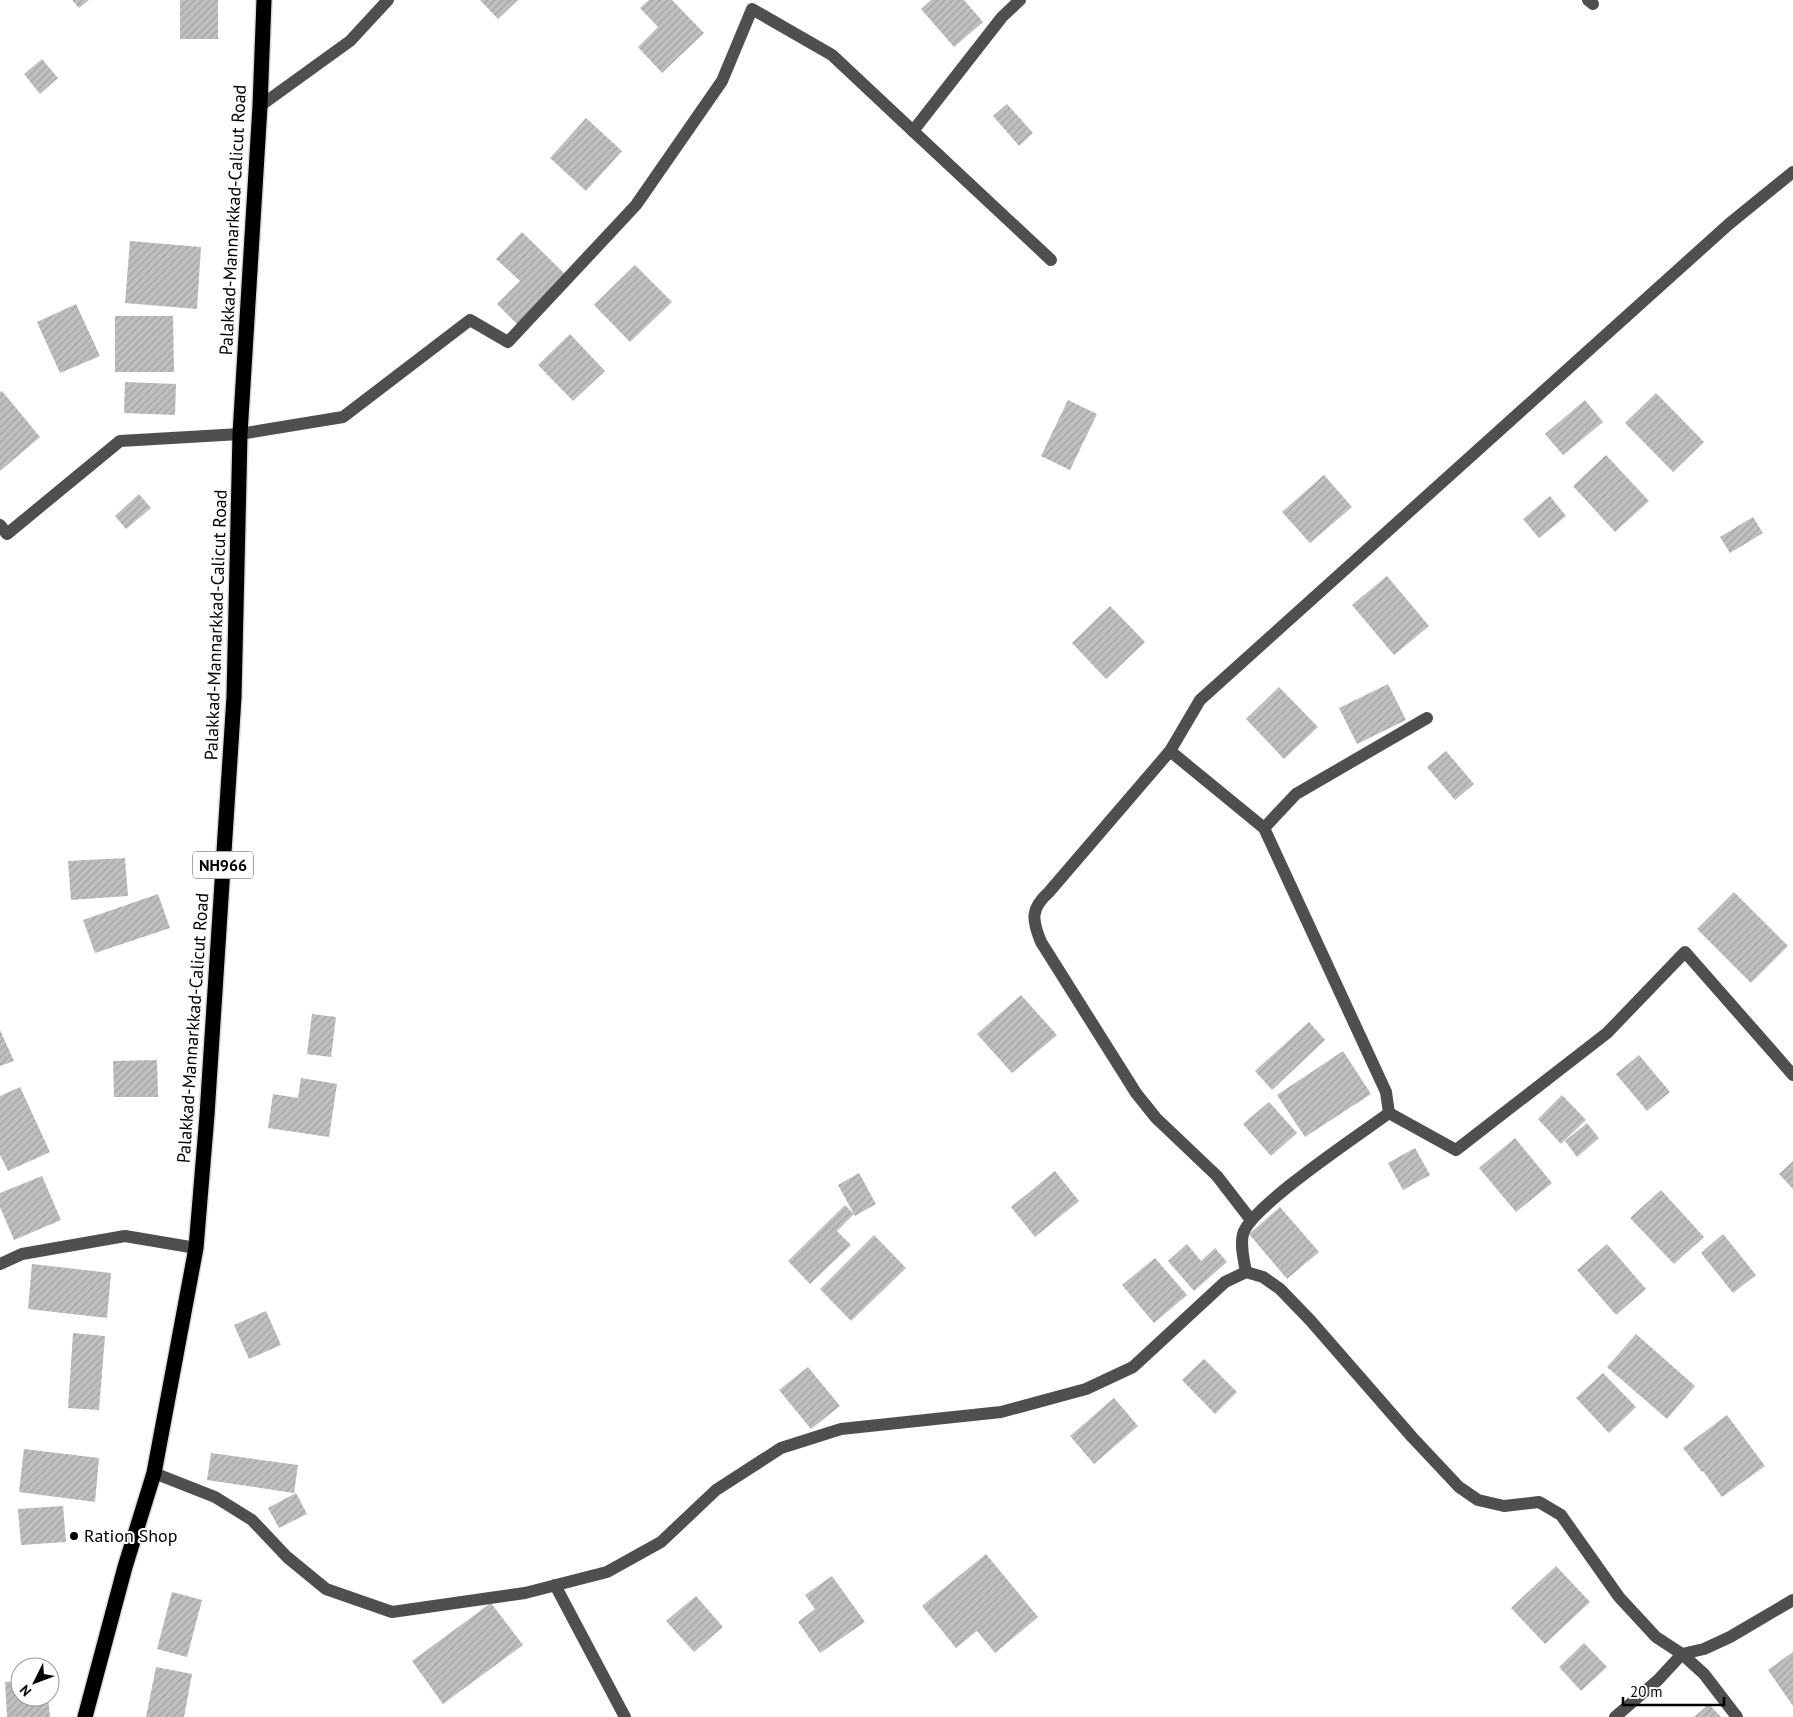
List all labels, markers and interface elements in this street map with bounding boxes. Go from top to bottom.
street label: Palakkad-Mannarkkad-Calicut Road [214,84,251,356]
street label: Palakkad-Mannarkkad-Calicut Road [199,489,232,761]
road number: NH966 [193,852,253,878]
street label: Palakkad-Mannarkkad-Calicut Road [172,892,213,1164]
place label: Ration Shop [84,1524,177,1547]
marker: Ration Shop [68,1530,80,1542]
north arrow [10,1657,60,1707]
scale bar [1623,1674,1724,1706]
text: N [16,1681,35,1700]
text: 20 m [1630,1682,1663,1701]

